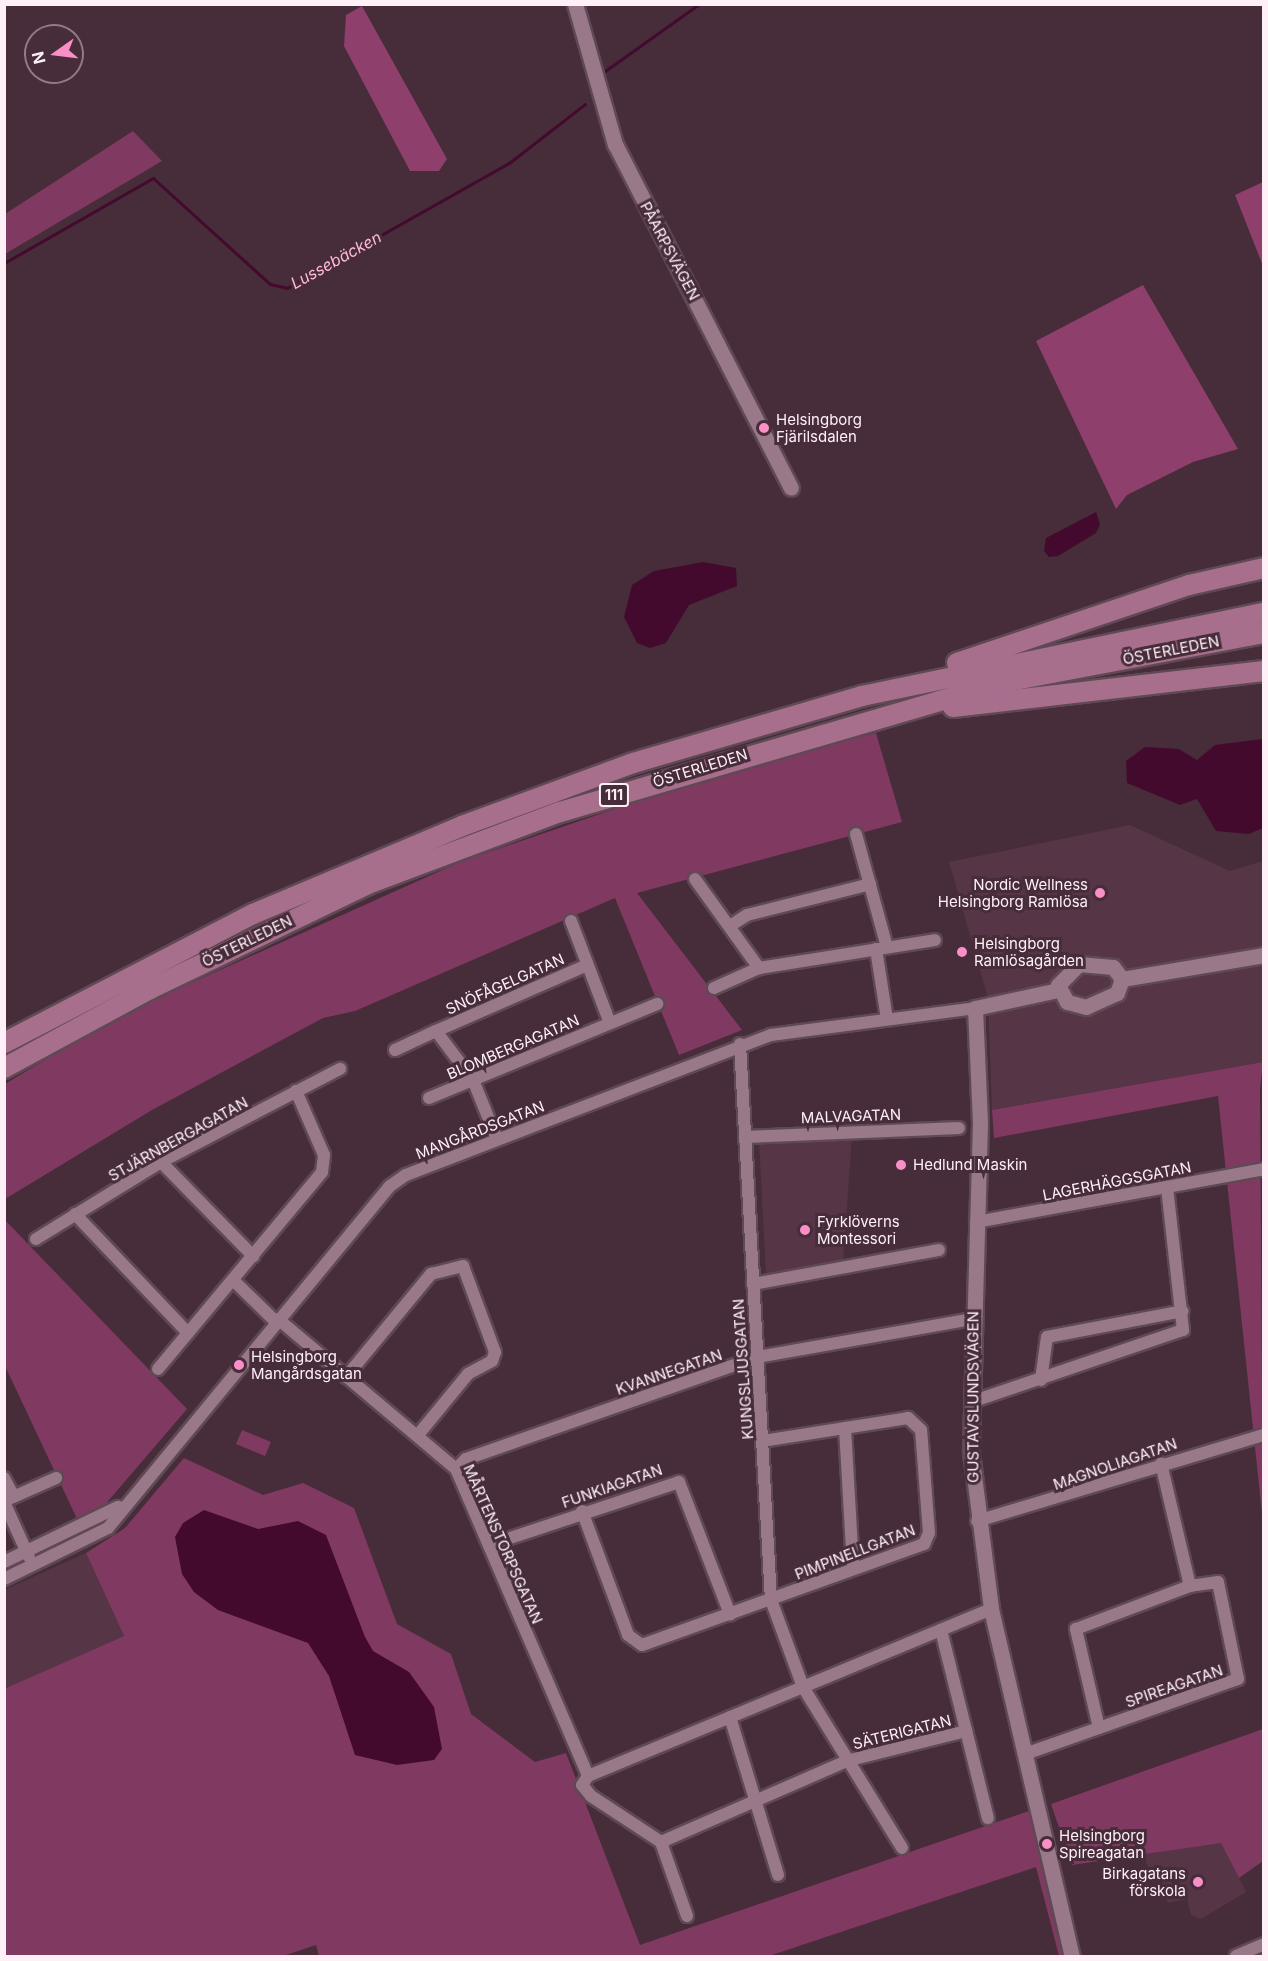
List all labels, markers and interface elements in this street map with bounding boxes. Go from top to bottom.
north arrow [24,24,84,84]
text: N [27,50,50,66]
street label: PÅARPSVÄGEN [636,199,704,303]
water label: Lussebäcken [287,227,385,293]
place label: Helsingborg Fjärilsdalen [776,410,862,445]
marker: Helsingborg Fjärilsdalen [757,421,771,435]
street label: ÖSTERLEDEN [1121,632,1221,668]
street label: ÖSTERLEDEN [650,745,750,791]
road number: 111 [598,784,630,806]
place label: Nordic Wellness Helsingborg Ramlösa [938,875,1088,910]
marker: Nordic Wellness Helsingborg Ramlösa [1093,886,1107,900]
street label: ÖSTERLEDEN [199,911,295,971]
place label: Helsingborg Ramlösagården [974,934,1084,969]
marker: Helsingborg Ramlösagården [955,945,969,959]
street label: SNÖFÅGELGATAN [443,950,567,1018]
street label: BLOMBERGAGATAN [444,1011,582,1083]
street label: STJÄRNBERGAGATAN [105,1093,251,1185]
street label: MANGÅRDSGATAN [413,1097,547,1163]
street label: MALVAGATAN [800,1105,902,1127]
place label: Hedlund Maskin [913,1156,1027,1174]
marker: Hedlund Maskin [894,1158,908,1172]
street label: LAGERHÄGGSGATAN [1041,1158,1193,1204]
place label: Fyrklöverns Montessori [817,1212,900,1247]
marker: Fyrklöverns Montessori [798,1223,812,1237]
street label: KUNGSLJUSGATAN [729,1298,757,1440]
street label: GUSTAVSLUNDSVÄGEN [964,1311,982,1483]
street label: KVANNEGATAN [613,1345,725,1399]
place label: Helsingborg Mangårdsgatan [251,1347,362,1382]
marker: Helsingborg Mangårdsgatan [232,1358,246,1372]
street label: MAGNOLIAGATAN [1051,1434,1179,1494]
street label: FUNKIAGATAN [559,1460,665,1512]
street label: MÅRTENSTORPSGATAN [460,1461,546,1627]
street label: PIMPINELLGATAN [792,1521,918,1583]
street label: SPIREAGATAN [1123,1661,1225,1711]
street label: SÄTERIGATAN [851,1711,953,1753]
place label: Helsingborg Spireagatan [1059,1826,1145,1861]
marker: Helsingborg Spireagatan [1040,1837,1054,1851]
place label: Birkagatans förskola [1102,1864,1186,1899]
marker: Birkagatans förskola [1191,1875,1205,1889]

